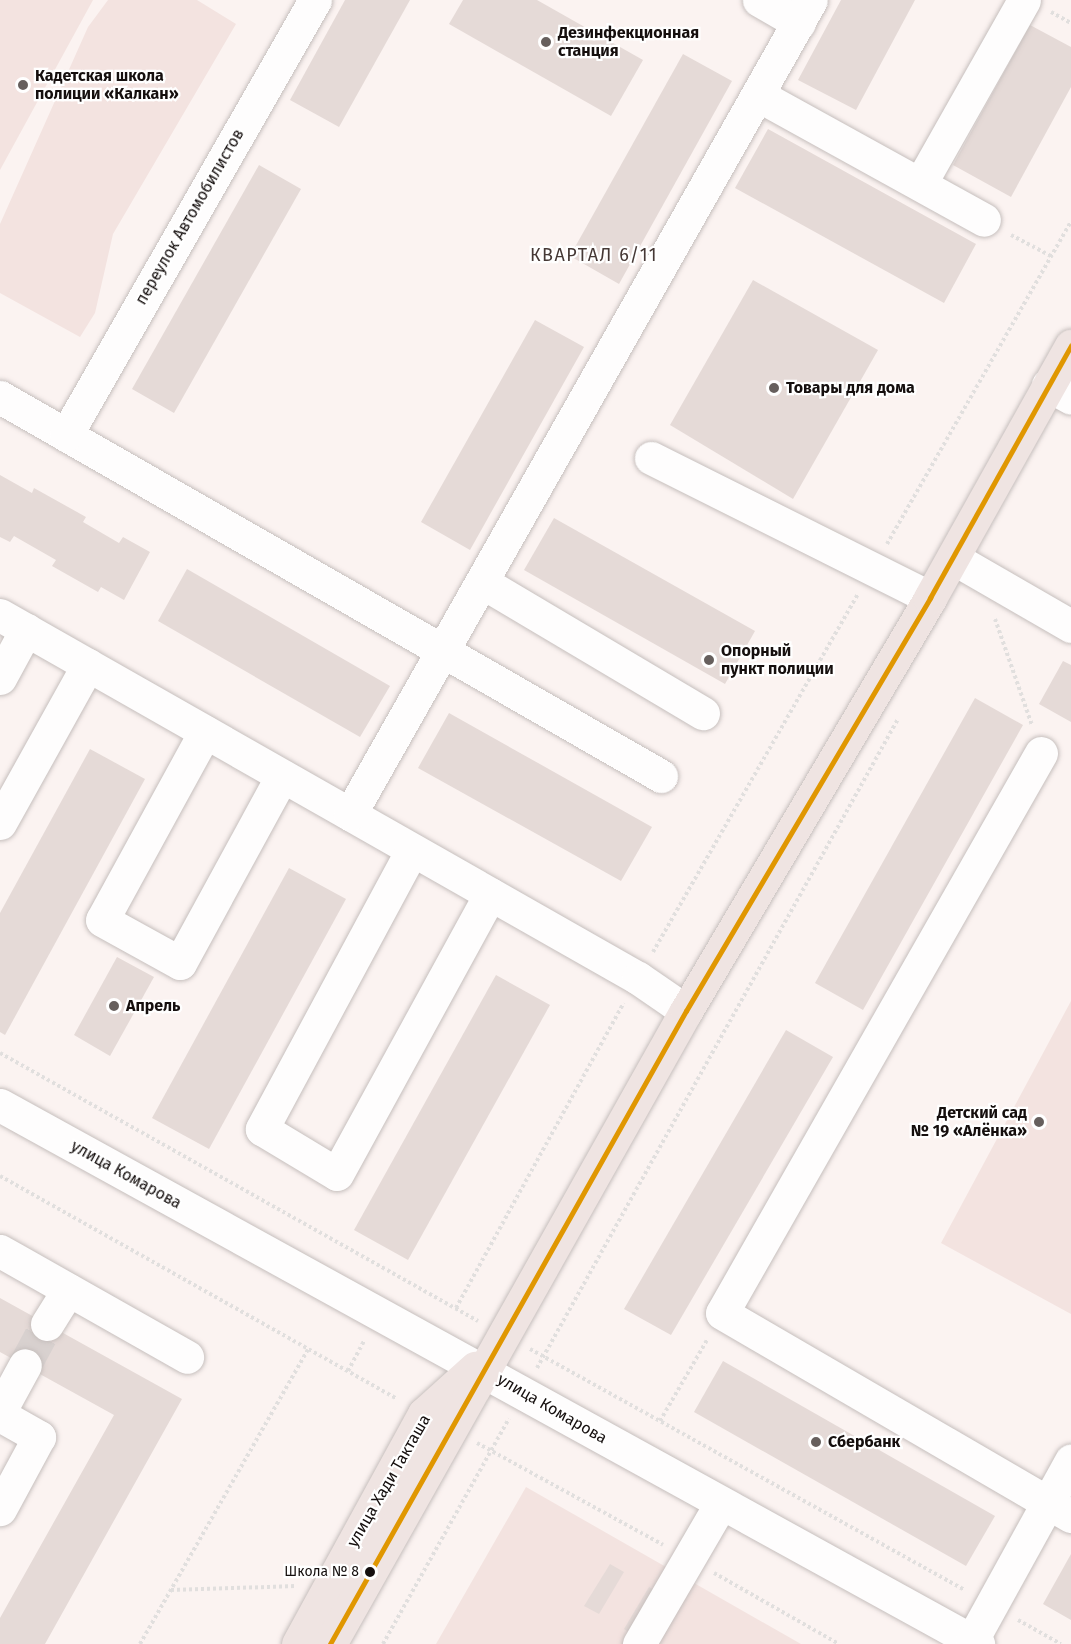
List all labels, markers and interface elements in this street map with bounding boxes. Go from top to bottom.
place label: Дезинфекционная станция [558,23,699,61]
marker: Дезинфекционная станция [539,35,553,49]
place label: Кадетская школа полиции «Калкан» [35,66,179,104]
marker: Кадетская школа полиции «Калкан» [16,78,30,92]
street label: переулок Автомобилистов [132,126,248,308]
district label: КВАРТАЛ 6/11 [530,244,658,266]
place label: Товары для дома [786,378,915,398]
marker: Товары для дома [767,381,781,395]
place label: Опорный пункт полиции [721,641,834,679]
marker: Опорный пункт полиции [702,653,716,667]
place label: Апрель [126,996,180,1016]
marker: Апрель [107,999,121,1013]
place label: Детский сад № 19 «Алёнка» [911,1103,1027,1141]
marker: Детский сад № 19 «Алёнка» [1032,1115,1046,1129]
street label: улица Комарова [67,1137,185,1213]
street label: улица Комарова [494,1370,610,1448]
street label: улица Хади Такташа [343,1411,435,1551]
place label: Сбербанк [828,1432,900,1452]
marker: Сбербанк [809,1435,823,1449]
place label: Школа № 8 [284,1564,359,1580]
marker: Школа № 8 [364,1566,376,1578]

